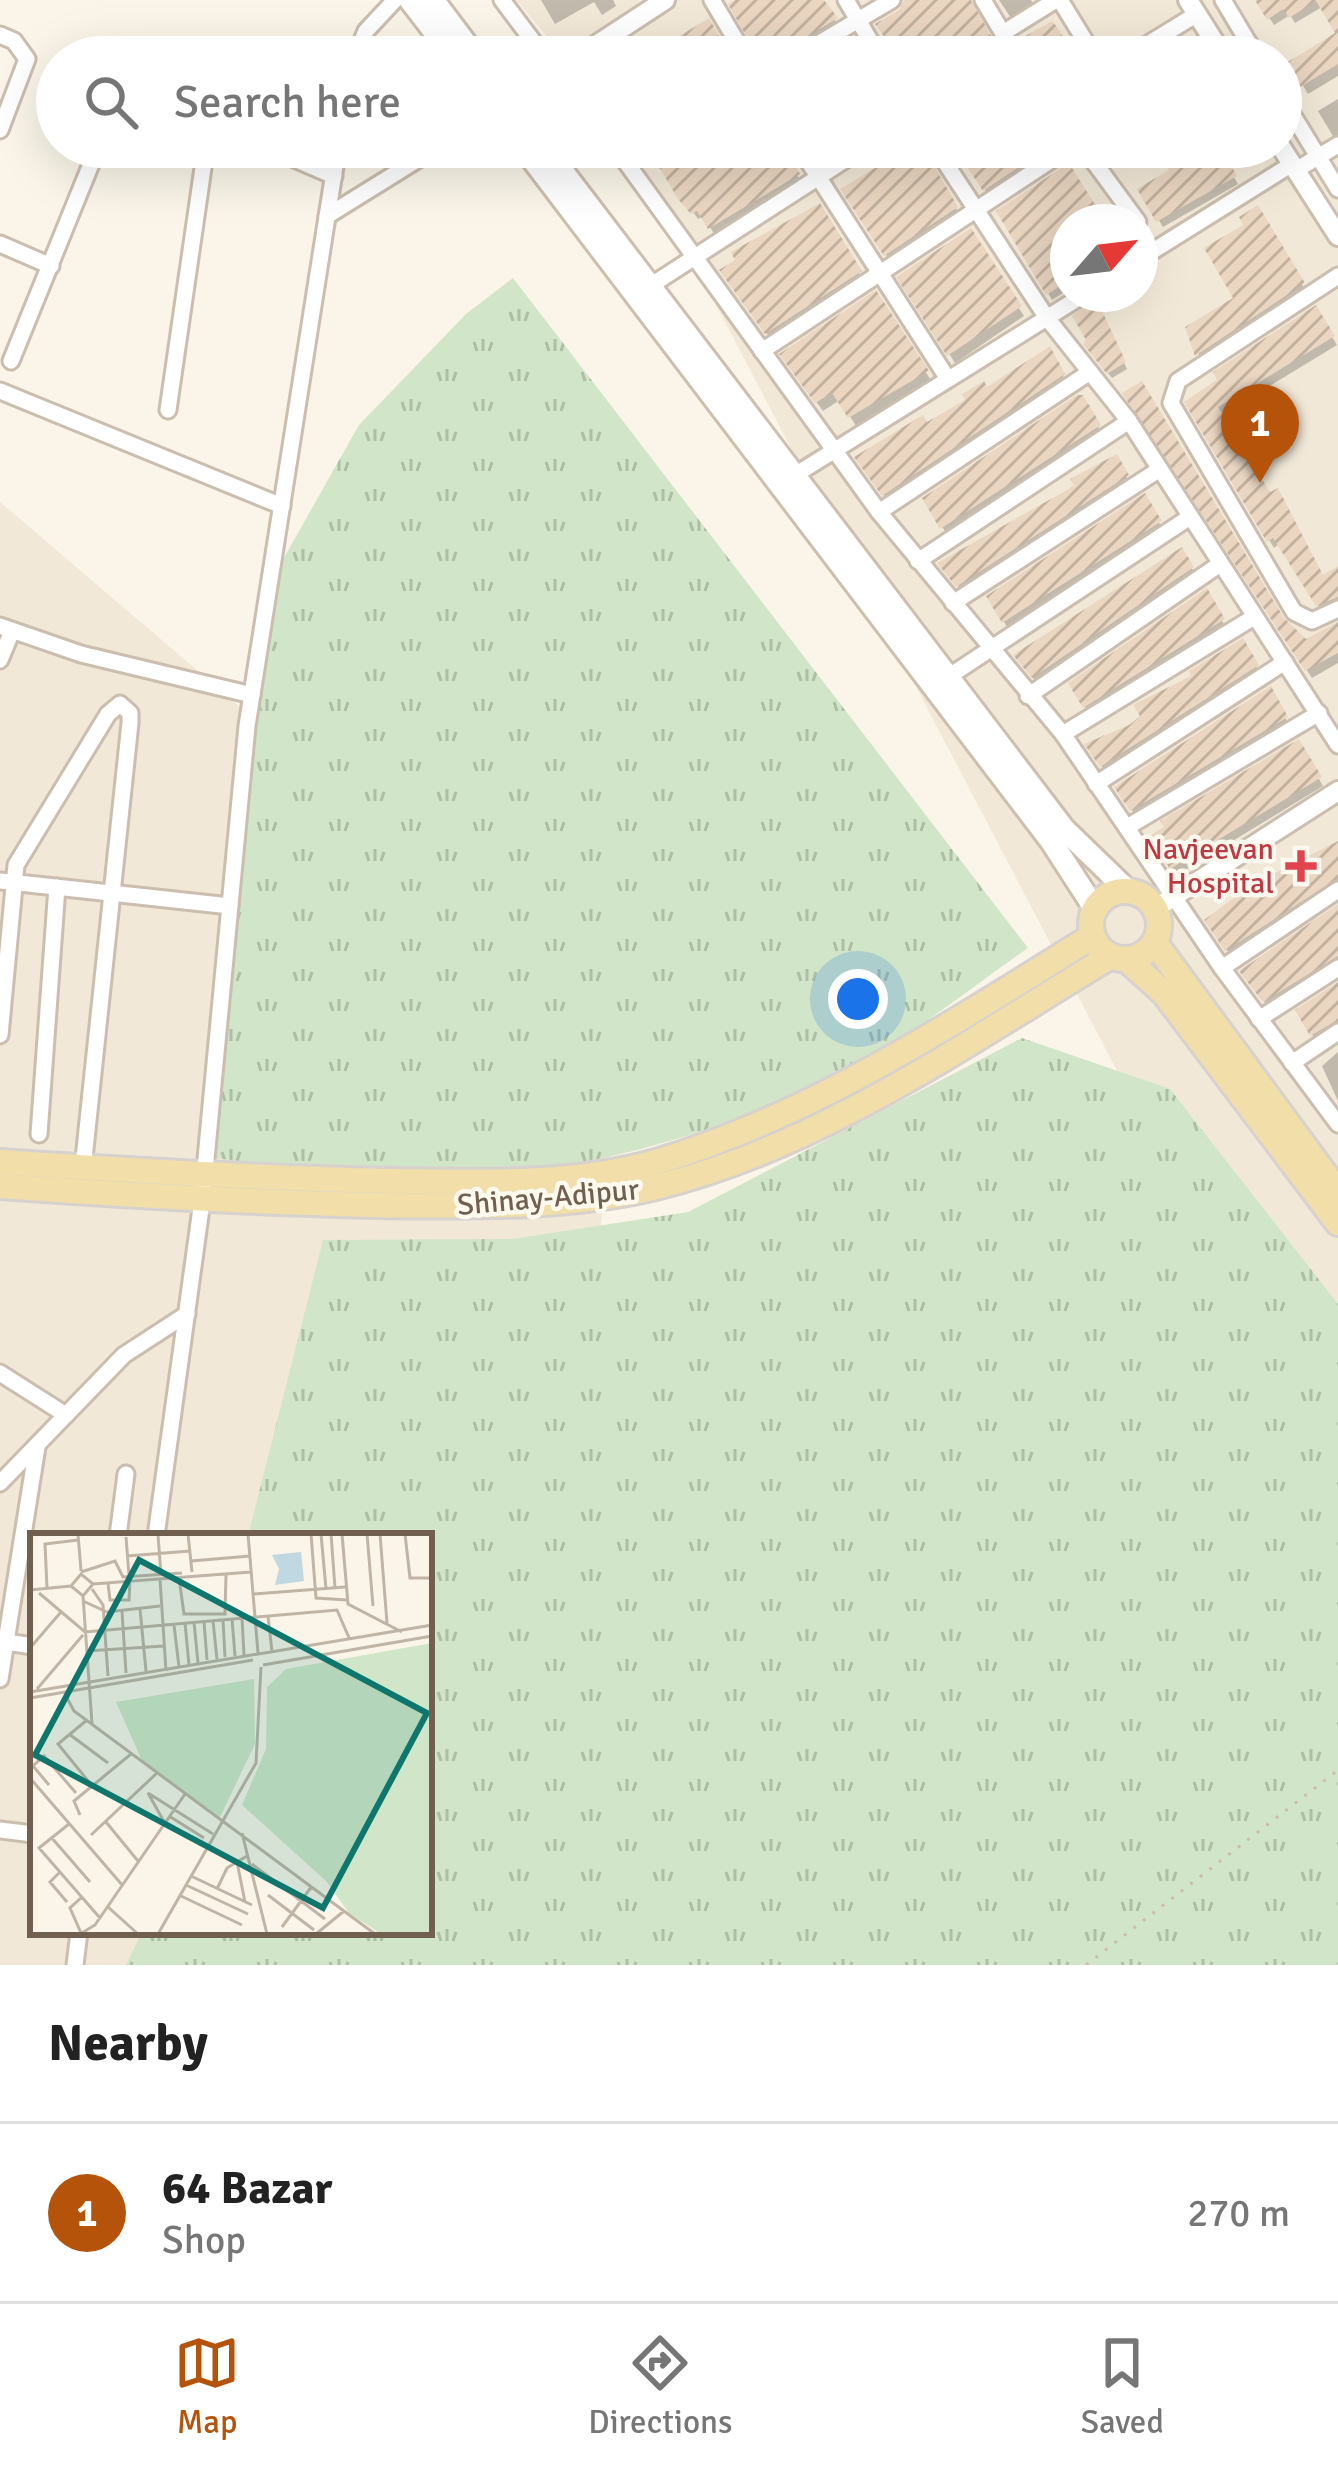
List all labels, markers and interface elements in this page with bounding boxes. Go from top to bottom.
search box [36,36,1302,168]
icon: search [78,69,144,135]
text: Search here [174,75,401,130]
north arrow [1050,204,1158,312]
pin: 1 [1221,384,1299,483]
place label: Navjeevan Hospital [1143,831,1274,902]
marker: Navjeevan Hospital [1285,850,1317,882]
your location [828,969,888,1029]
street label: Shinay-Adipur [456,1171,640,1224]
inset map [30,1533,432,1935]
text: Nearby [48,2012,208,2075]
text: 64 Bazar [162,2161,332,2216]
text: 1 [76,2189,98,2237]
text: 270 m [1187,2189,1290,2237]
text: Shop [162,2216,246,2264]
tab: Map [174,2330,240,2443]
tab: Directions [588,2330,733,2443]
tab: Saved [1081,2330,1164,2443]

